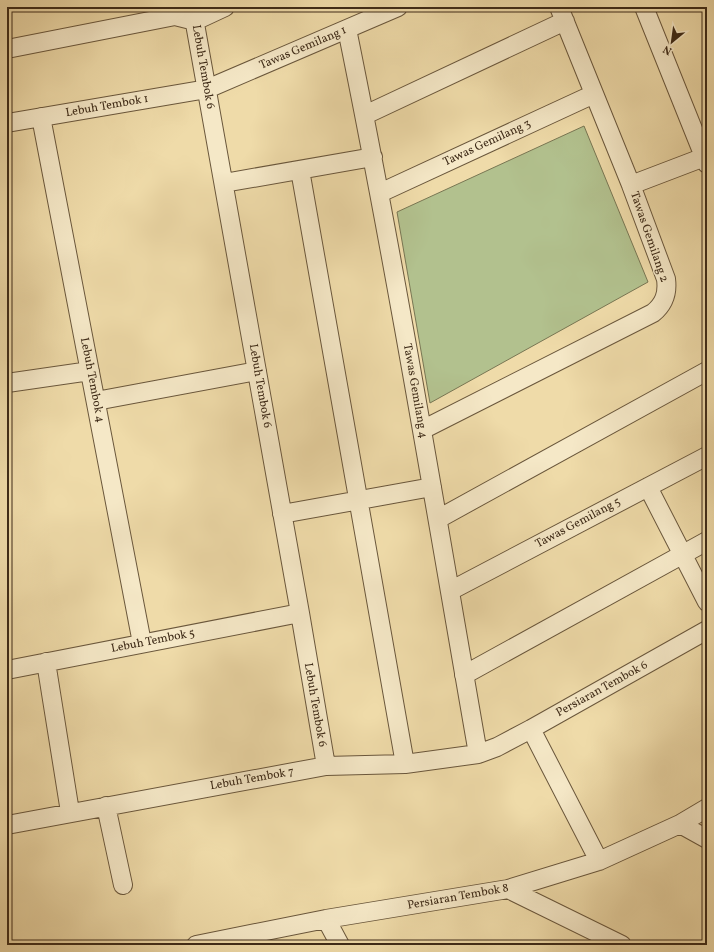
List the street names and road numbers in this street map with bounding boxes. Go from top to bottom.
street label: Tawas Gemilang 1 [257,22,349,74]
street label: Lebuh Tembok 6 [188,24,218,110]
street label: Lebuh Tembok 1 [64,91,150,121]
street label: Tawas Gemilang 3 [441,116,533,170]
street label: Tawas Gemilang 2 [626,189,672,285]
street label: Lebuh Tembok 4 [76,336,108,424]
street label: Tawas Gemilang 4 [399,342,431,440]
street label: Lebuh Tembok 6 [245,343,275,429]
street label: Tawas Gemilang 5 [533,494,624,552]
street label: Lebuh Tembok 5 [110,625,196,657]
street label: Persiaran Tembok 6 [553,657,651,721]
street label: Lebuh Tembok 6 [300,662,330,748]
street label: Lebuh Tembok 7 [209,764,295,794]
street label: Persiaran Tembok 8 [406,880,510,914]

